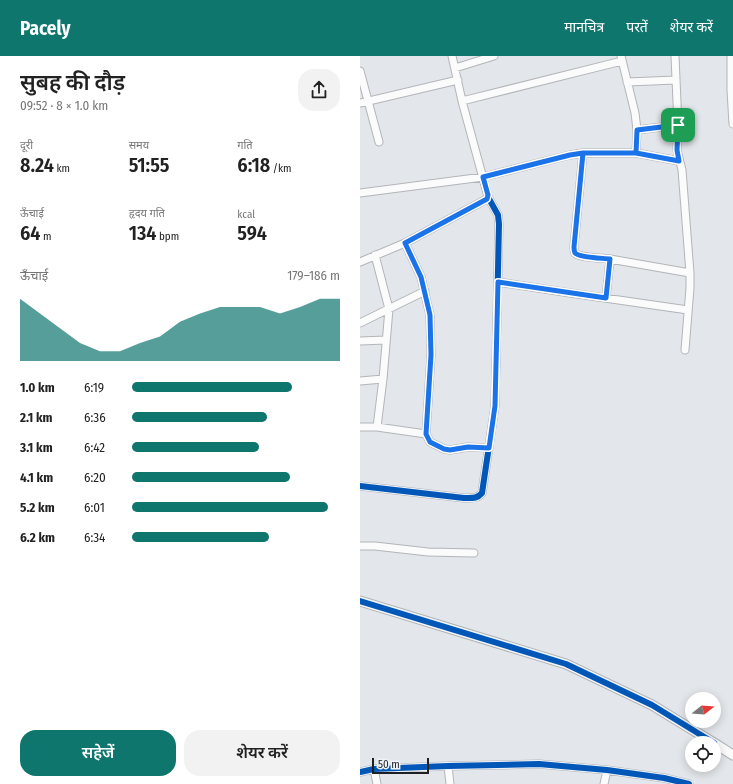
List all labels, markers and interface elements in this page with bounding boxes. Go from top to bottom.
text: Pacely [20,17,70,40]
text: मानचित्र [564,19,604,36]
text: परतें [626,19,648,36]
text: शेयर करें [670,19,713,36]
text: सुबह की दौड़ [20,69,125,96]
button: share [298,69,340,111]
text: 09:52 · 8 × 1.0 km [20,98,108,113]
pin [661,108,695,142]
icon: arrive [667,114,689,136]
text: दूरी [20,139,33,152]
text: समय [129,139,149,152]
text: गति [237,139,253,152]
text: 8.24 [20,153,54,177]
text: 51:55 [129,153,169,177]
text: 6:18 [237,153,270,177]
text: km [54,162,70,175]
text: /km [270,162,292,175]
text: ऊँचाई [20,207,44,220]
text: हृदय गति [129,207,165,220]
text: kcal [237,208,255,221]
text: 64 [20,221,40,245]
text: 134 [129,221,156,245]
text: 594 [237,221,267,245]
text: m [40,230,52,243]
text: bpm [156,230,179,243]
text: ऊँचाई [20,268,48,283]
text: 179–186 m [287,268,340,283]
text: 1.0 km [20,380,55,395]
text: 6:19 [84,380,104,395]
text: 2.1 km [20,410,52,425]
text: 6:36 [84,410,106,425]
text: 3.1 km [20,440,53,455]
text: 6:42 [84,440,105,455]
text: 4.1 km [20,470,53,485]
text: 6:20 [84,470,106,485]
text: 5.2 km [20,500,55,515]
text: 6:01 [84,500,105,515]
text: 6.2 km [20,530,55,545]
text: 6:34 [84,530,105,545]
north arrow [685,692,721,728]
map controls [685,692,721,772]
button: सहेजें [20,730,176,776]
button: शेयर करें [184,730,340,776]
button: locate [685,736,721,772]
scale bar [372,756,429,775]
text: 50 m [378,758,400,771]

